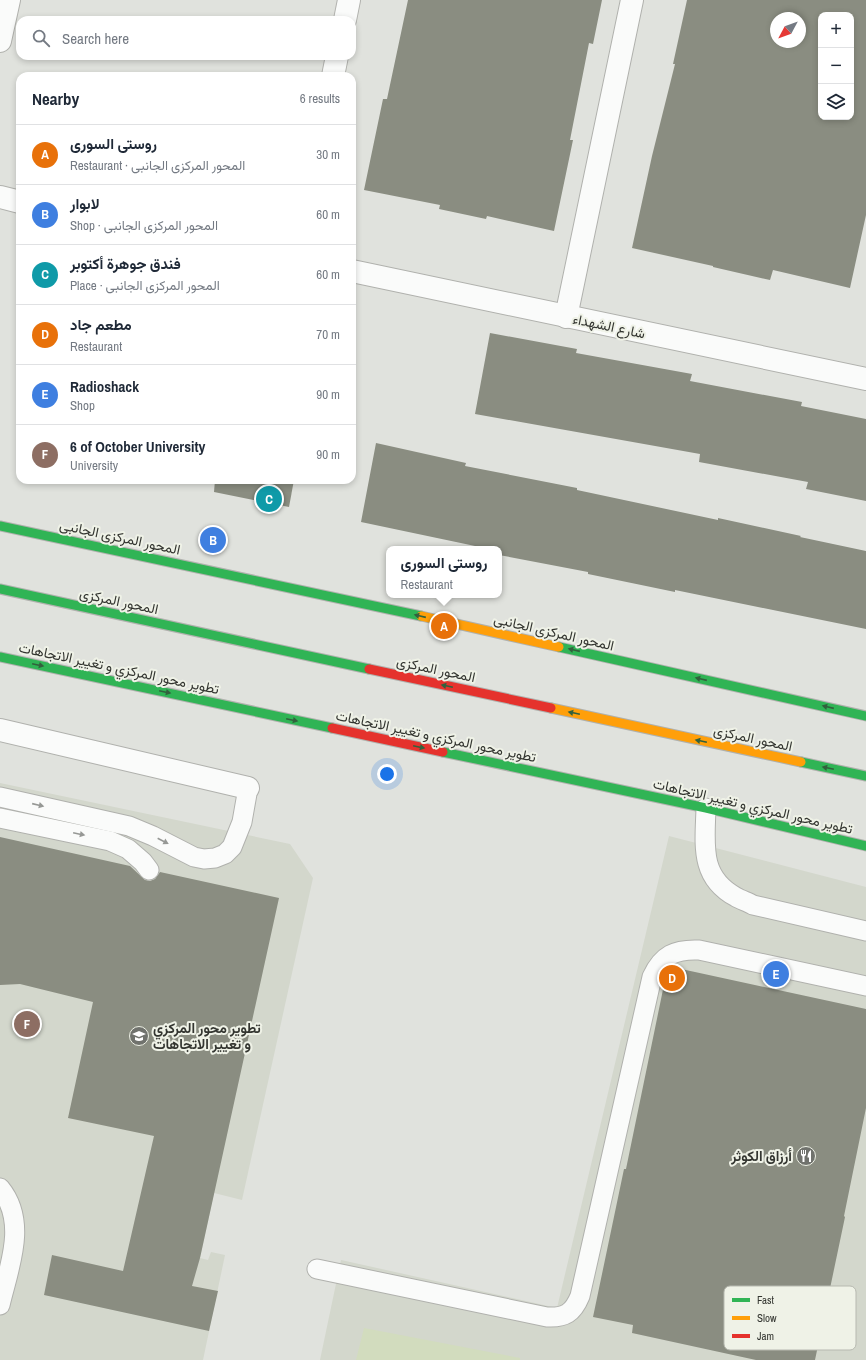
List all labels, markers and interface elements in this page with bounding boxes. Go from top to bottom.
north arrow [770,12,806,48]
map controls [818,12,854,120]
button: + [818,12,854,48]
search box [16,16,356,60]
icon: search [30,27,52,49]
text: Search here [62,28,129,49]
button: − [818,48,854,84]
button: layers [818,84,854,120]
text: Nearby [32,87,79,110]
text: 6 results [300,90,340,107]
text: روستى السورى [70,133,157,154]
text: A [41,146,49,163]
text: 30 m [316,146,340,163]
text: Restaurant · المحور المركزى الجانبى [70,157,245,174]
text: لابوار [70,193,100,214]
text: B [41,206,49,223]
text: 60 m [316,206,340,223]
text: Shop · المحور المركزى الجانبى [70,217,218,234]
text: فندق جوهرة أكتوبر [70,253,181,274]
text: C [41,266,49,283]
text: 60 m [316,266,340,283]
text: Place · المحور المركزى الجانبى [70,277,220,294]
street label: شارع الشهداء [571,310,647,344]
text: مطعم جاد [70,314,132,335]
text: D [41,326,49,343]
text: 70 m [316,326,340,343]
text: Restaurant [70,338,122,355]
text: Radioshack [70,376,139,397]
text: E [41,386,49,403]
text: 90 m [316,386,340,403]
text: Shop [70,397,95,414]
text: 6 of October University [70,436,205,457]
text: F [42,446,48,463]
text: 90 m [316,446,340,463]
text: University [70,457,118,474]
pin: C [256,484,282,514]
street label: المحور المركزى الجانبى [58,515,182,559]
pin: B [200,525,226,555]
popup [386,546,502,598]
text: روستى السورى [401,552,487,573]
text: Restaurant [401,576,453,593]
street label: المحور المركزى [78,584,160,618]
street label: المحور المركزى الجانبى [492,609,616,655]
pin: A [431,611,457,641]
one-way arrow [414,613,426,619]
street label: تطوير محور المركزي و تغيير الاتجاهات [16,638,221,701]
one-way arrow [568,647,580,653]
street label: المحور المركزى [395,652,477,686]
one-way arrow [32,663,44,669]
one-way arrow [695,675,707,681]
one-way arrow [441,682,453,688]
one-way arrow [159,690,171,696]
one-way arrow [822,704,834,710]
street label: تطوير محور المركزي و تغيير الاتجاهات [333,706,538,769]
one-way arrow [568,710,580,716]
one-way arrow [286,717,299,723]
street label: المحور المركزى [712,721,794,755]
one-way arrow [695,737,707,743]
one-way arrow [413,744,426,750]
your location [377,764,397,784]
one-way arrow [822,765,834,771]
street label: تطوير محور المركزي و تغيير الاتجاهات [651,774,855,841]
one-way arrow [32,803,44,809]
one-way arrow [73,832,85,838]
one-way arrow [157,838,168,844]
pin: E [763,959,789,989]
pin: D [659,963,685,993]
pin: F [14,1009,40,1039]
place label: تطوير محور المركزي و تغيير الاتجاهات [153,1019,261,1053]
school or university icon: تطوير محور المركزي و تغيير الاتجاهات [128,1025,150,1047]
restaurant icon: أرزاق الكوثر [795,1145,817,1167]
place label: أرزاق الكوثر [730,1147,792,1165]
legend [724,1286,856,1350]
text: Fast [757,1293,775,1307]
text: Slow [757,1311,777,1325]
text: Jam [757,1329,774,1343]

